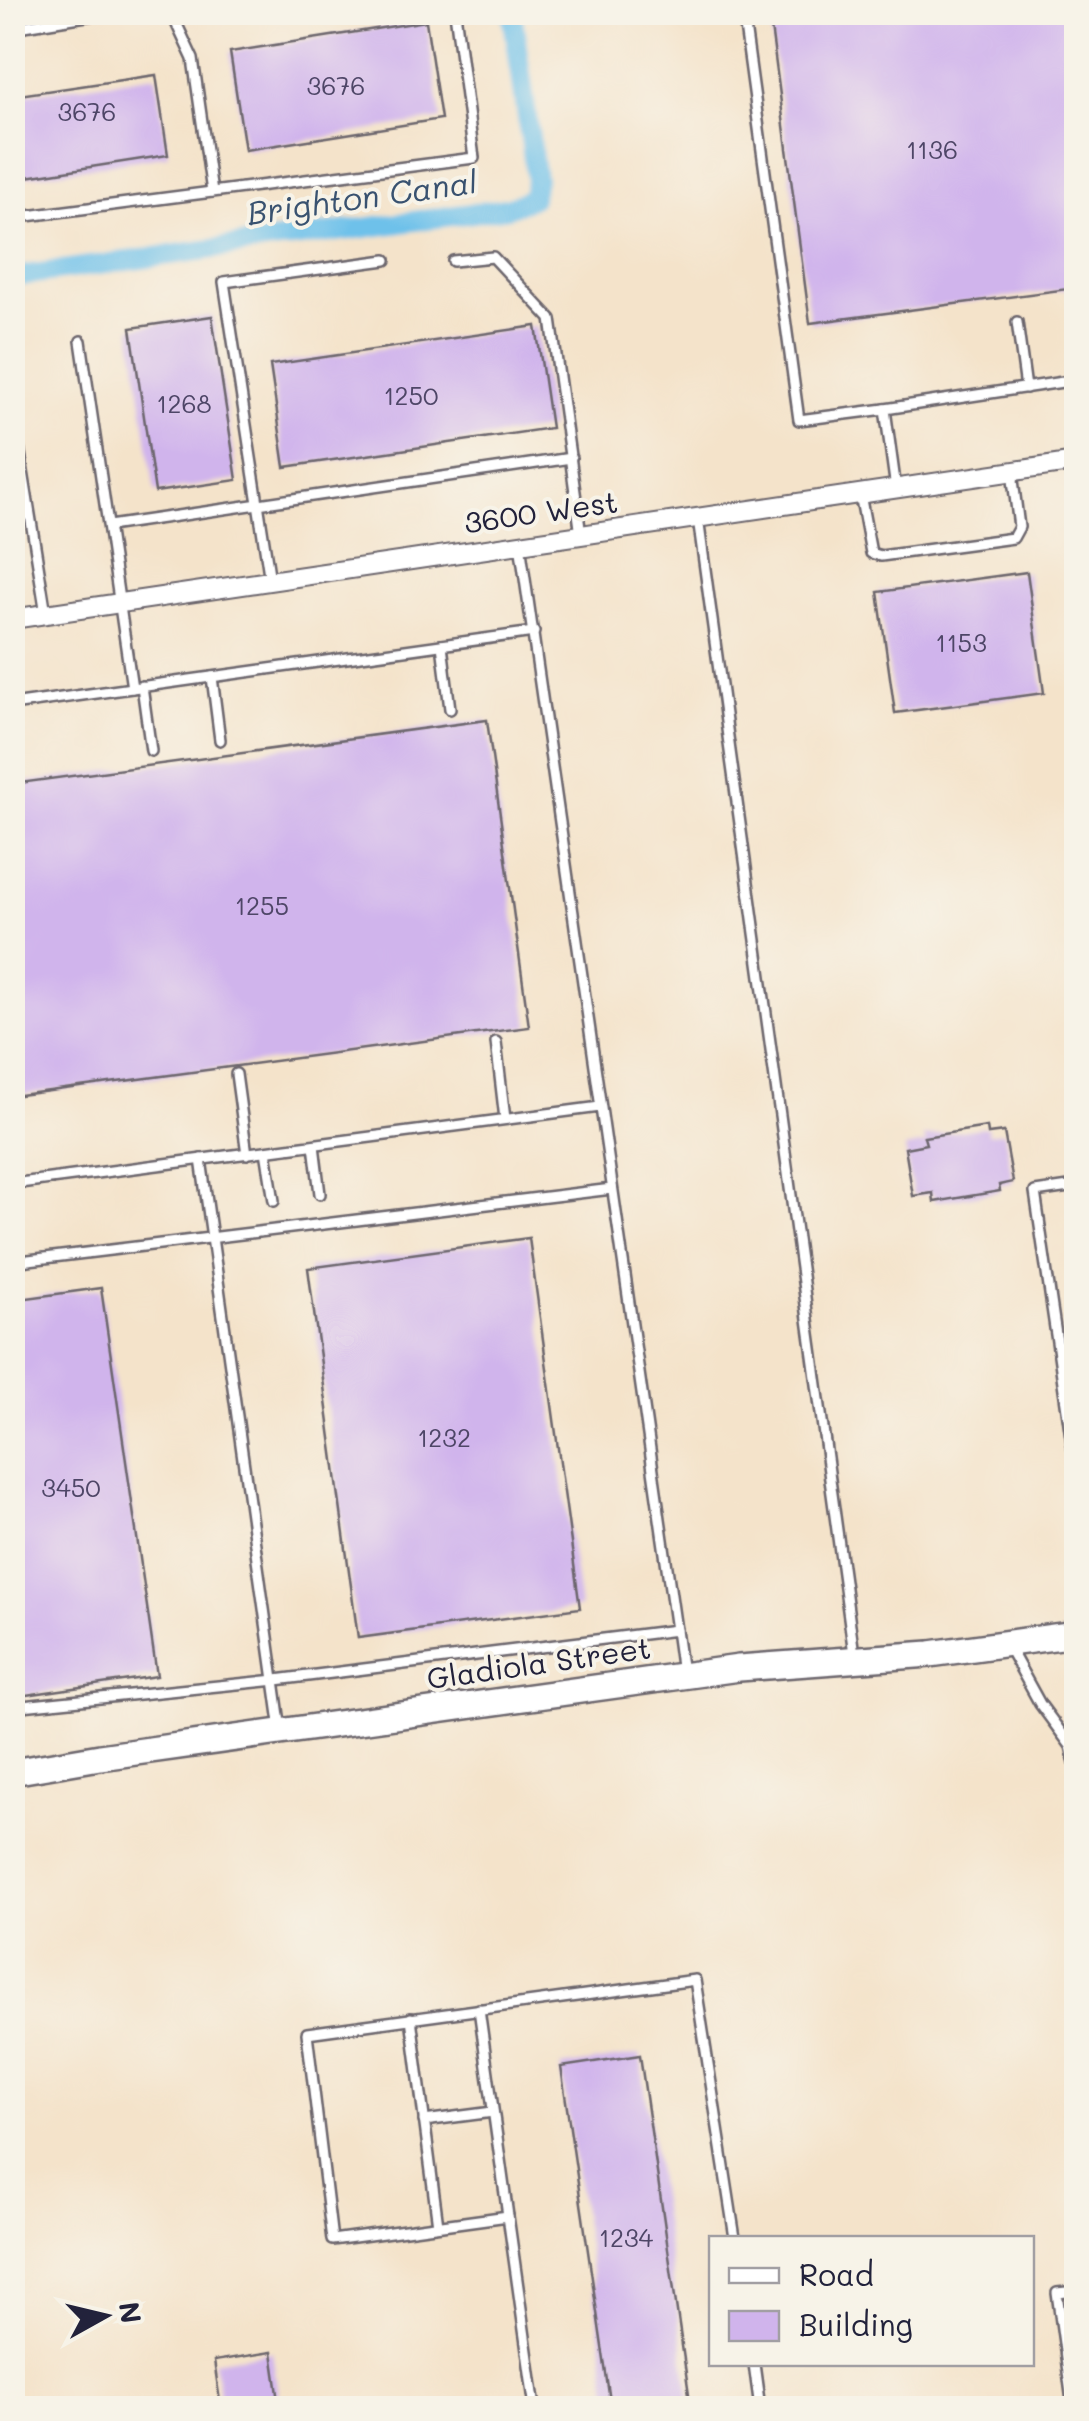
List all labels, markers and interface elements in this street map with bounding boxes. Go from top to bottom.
house number: 3676 [307,69,365,101]
house number: 3676 [58,95,116,127]
house number: 1136 [906,133,958,165]
water label: Brighton Canal [244,159,479,233]
house number: 1250 [383,379,439,411]
house number: 1268 [156,387,212,419]
street label: 3600 West [461,480,620,542]
house number: 1153 [935,626,987,658]
house number: 1255 [235,889,289,921]
house number: 1232 [417,1421,471,1453]
house number: 3450 [41,1471,101,1503]
street label: Gladiola Street [424,1627,653,1698]
house number: 1234 [599,2221,654,2253]
legend [709,2236,1034,2366]
text: Road [799,2254,874,2294]
north arrow [55,2266,155,2366]
text: N [111,2299,150,2325]
text: Building [799,2304,913,2344]

